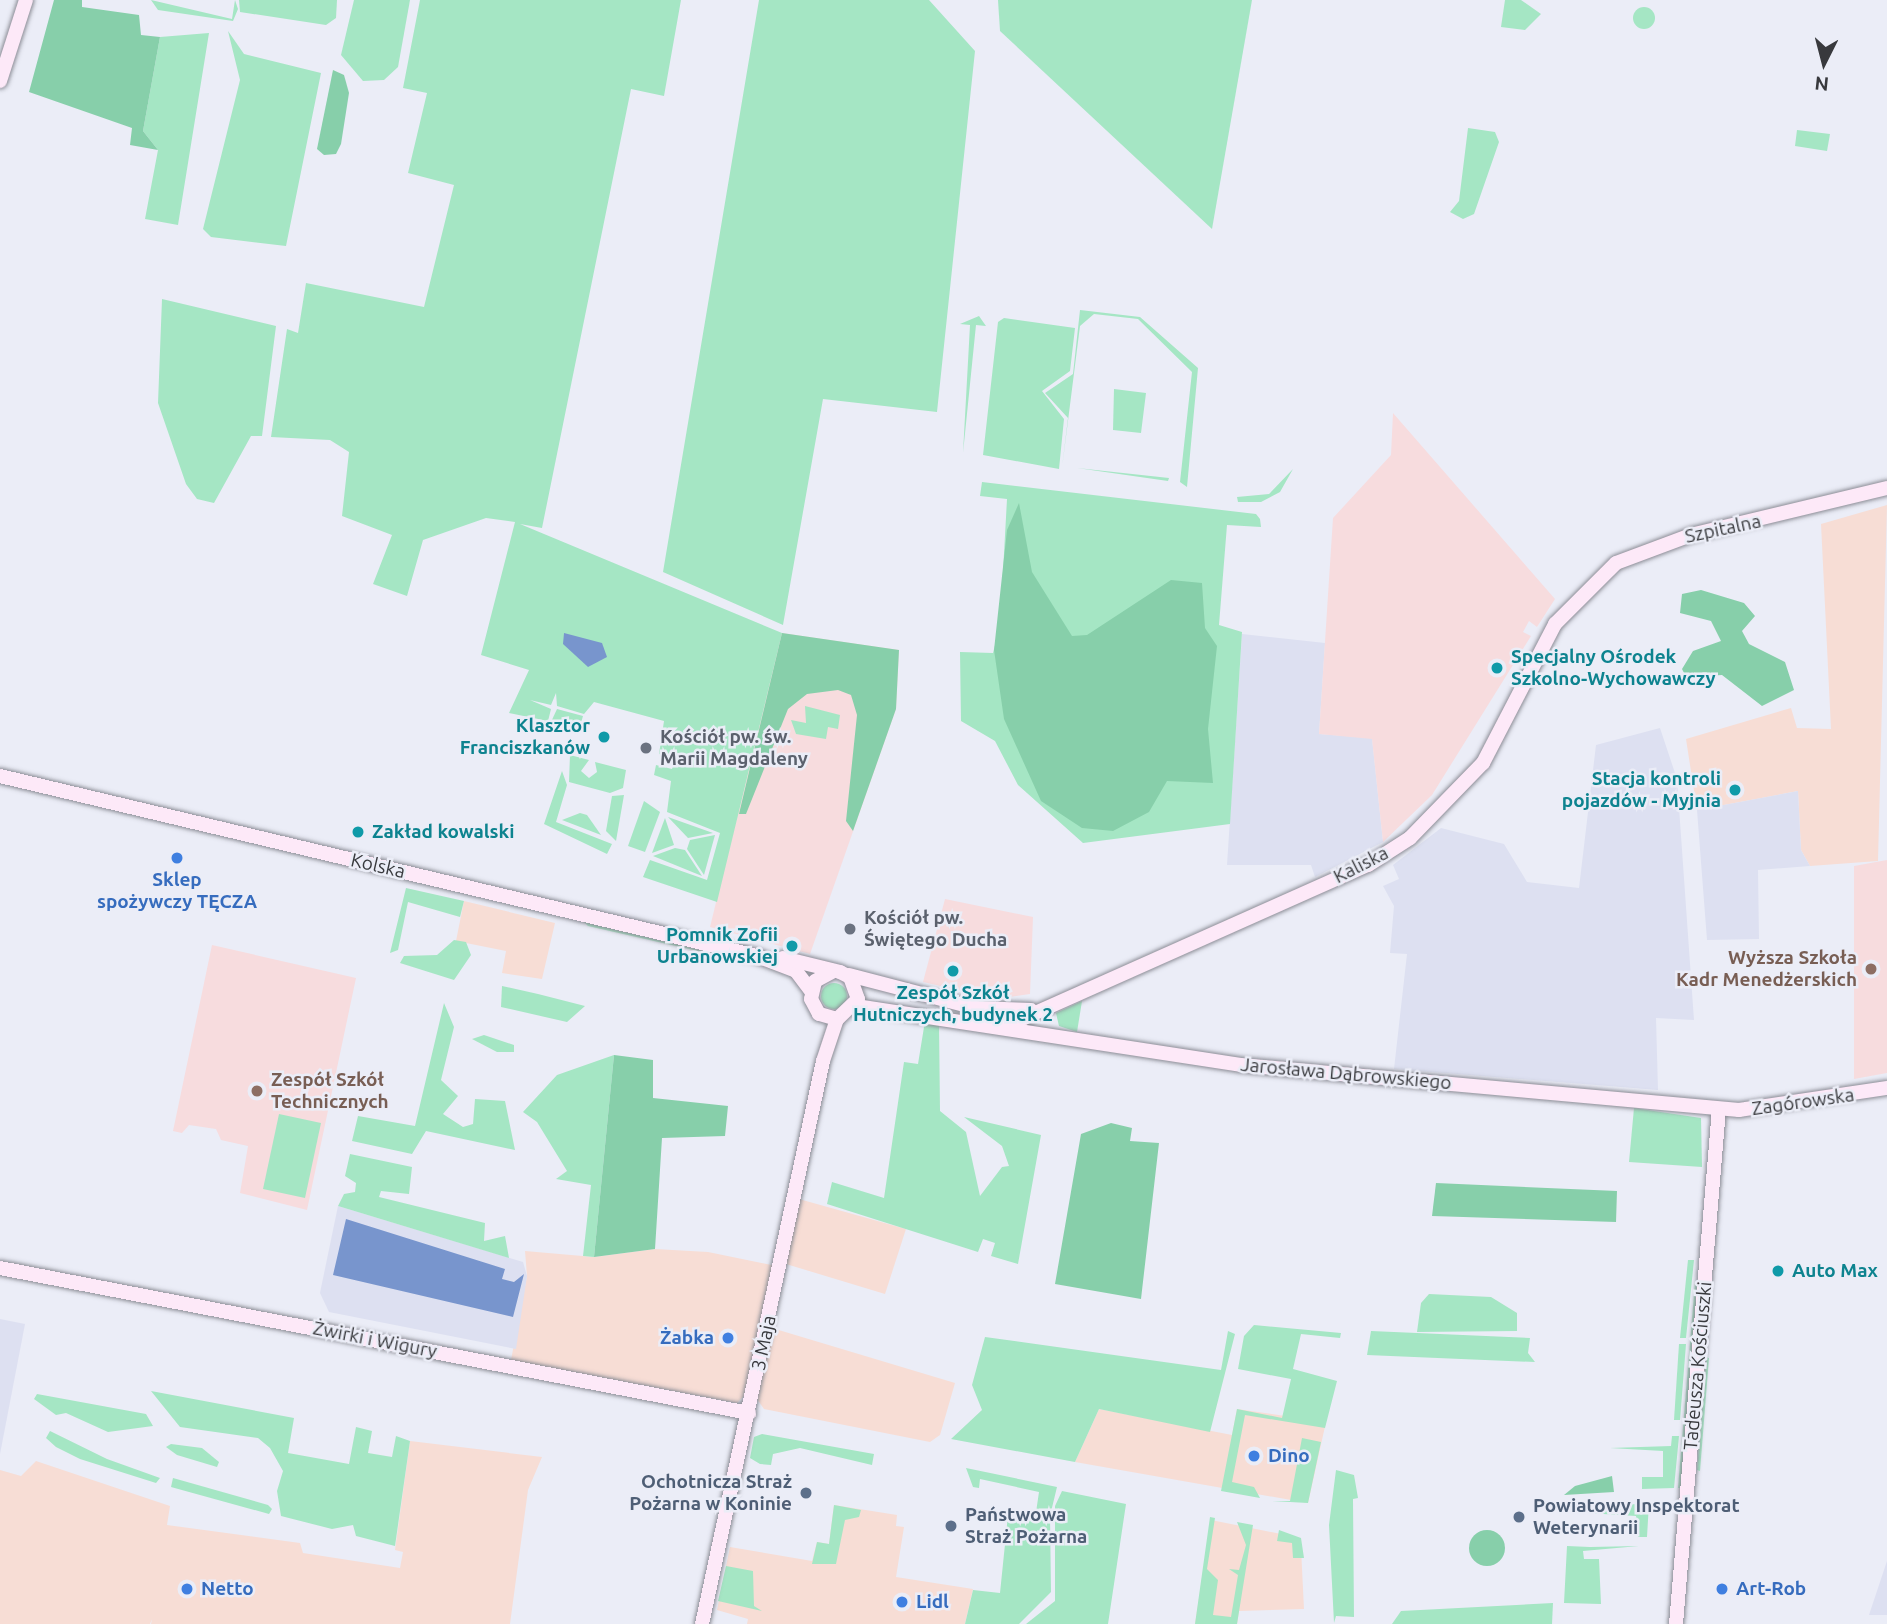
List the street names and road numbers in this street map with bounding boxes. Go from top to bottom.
street label: Szpitalna [1683,510,1763,548]
street label: Kaliska [1330,842,1392,888]
street label: Kolska [349,849,407,883]
street label: Jarosława Dąbrowskiego [1240,1053,1452,1095]
street label: Zagórowska [1750,1084,1856,1120]
street label: Tadeusza Kościuszki [1679,1281,1717,1451]
street label: 3 Maja [747,1313,781,1373]
street label: Żwirki i Wigury [311,1317,439,1363]

